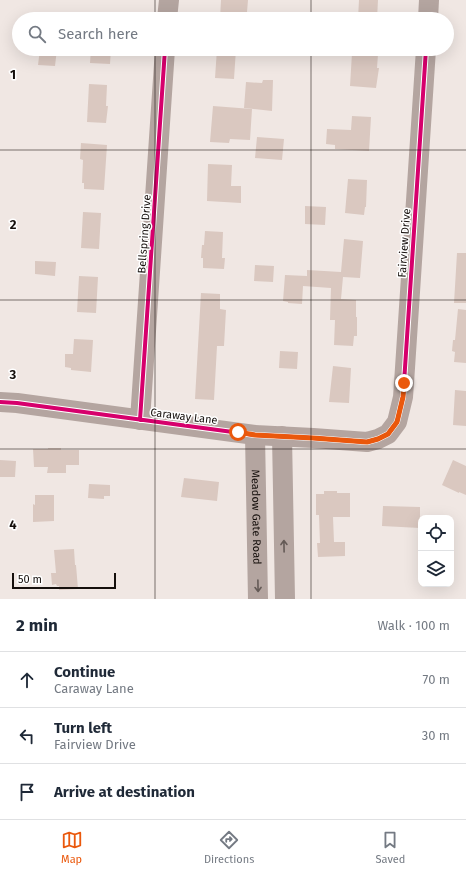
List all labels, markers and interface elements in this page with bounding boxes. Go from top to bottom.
search box [12,12,454,56]
icon: search [26,23,48,45]
text: Search here [58,25,138,43]
text: 1 [10,67,16,82]
street label: Bellspring Drive [135,194,154,274]
street label: Fairview Drive [396,208,413,278]
text: 2 [10,217,17,232]
text: 3 [9,367,17,382]
route end [395,374,413,392]
street label: Caraway Lane [150,406,218,427]
route start [229,423,247,441]
street label: Meadow Gate Road [249,469,263,565]
map controls [418,515,454,587]
button: locate [418,515,454,551]
text: 4 [9,517,17,532]
one-way arrow [280,540,288,553]
button: layers [418,551,454,587]
scale bar [12,571,116,590]
text: 50 m [18,573,42,586]
one-way arrow [254,579,262,592]
text: 2 min [16,615,58,636]
text: Walk · 100 m [378,618,450,633]
text: Continue [54,663,115,681]
icon: ahead [16,669,38,691]
text: 70 m [423,672,450,687]
text: Caraway Lane [54,681,134,696]
text: Turn left [54,719,112,737]
icon: left [16,725,38,747]
text: 30 m [422,728,450,743]
text: Fairview Drive [54,737,136,752]
icon: arrive [16,781,38,803]
text: Arrive at destination [54,783,195,801]
tab: Map [61,829,83,866]
tab: Directions [204,829,254,866]
tab: Saved [376,829,405,866]

